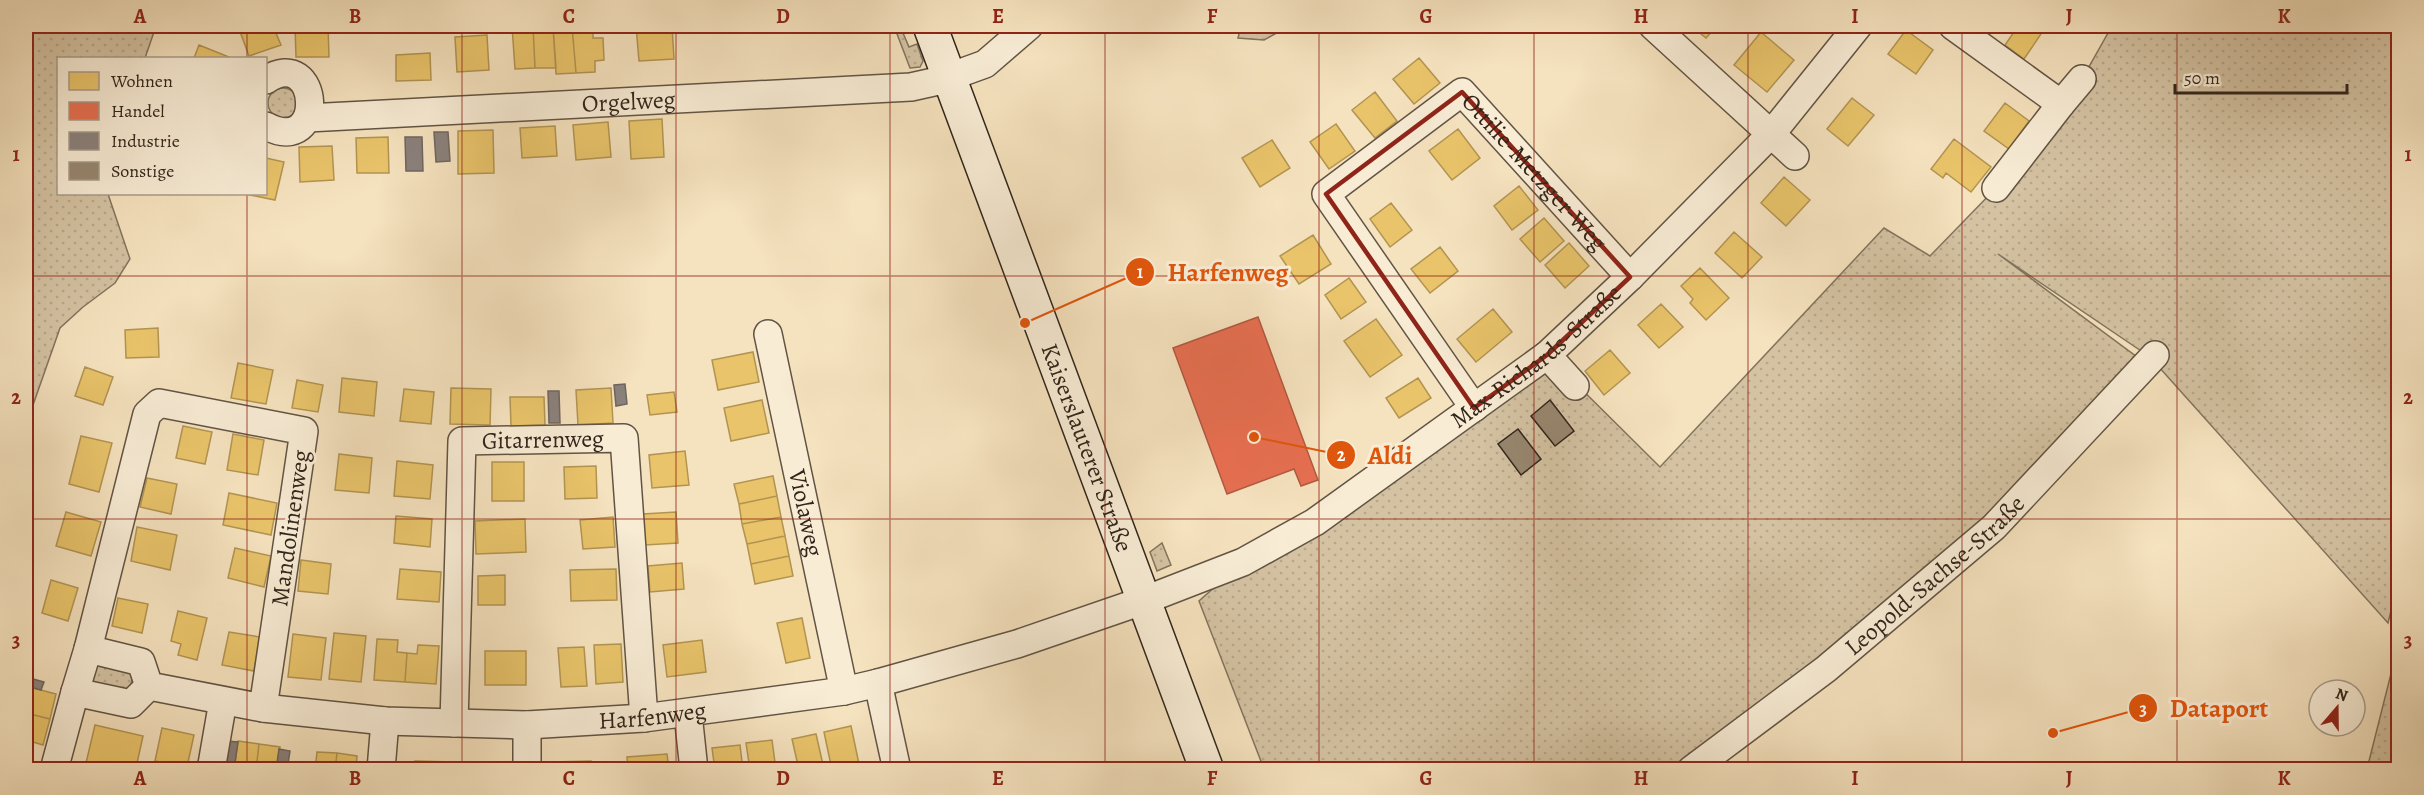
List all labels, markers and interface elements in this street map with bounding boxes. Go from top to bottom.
text: A [133,3,147,30]
text: B [349,3,361,30]
text: C [563,3,575,30]
text: D [776,3,790,30]
text: E [992,3,1004,30]
text: F [1207,3,1218,30]
text: G [1419,3,1433,30]
text: H [1634,3,1649,30]
text: I [1851,3,1859,30]
text: J [2066,3,2073,30]
text: K [2277,3,2291,30]
legend [57,57,267,195]
scale bar [2175,57,2348,95]
text: 50 m [2184,66,2220,90]
text: Wohnen [110,69,173,93]
street label: Orgelweg [581,83,676,120]
street label: Ottilie-Metzger-Weg [1455,86,1614,258]
text: Handel [111,99,165,123]
text: Industrie [111,129,180,153]
text: 1 [12,141,20,168]
text: 1 [2404,141,2412,168]
text: Sonstige [111,159,174,183]
callout: Harfenweg [1125,250,1300,294]
text: Harfenweg [1168,255,1289,290]
text: 1 [1137,260,1144,284]
street label: Max-Richards-Straße [1444,277,1628,435]
street label: Kaiserslauterer Straße [1034,339,1140,557]
text: 2 [11,384,21,411]
text: 2 [2403,384,2413,411]
street label: Gitarrenweg [482,422,604,457]
callout: Aldi [1326,433,1425,477]
text: Aldi [1367,438,1412,473]
text: 2 [1337,443,1346,467]
street label: Mandolinenweg [263,448,317,608]
street label: Violaweg [781,466,831,559]
street label: Leopold-Sachse-Straße [1838,488,2032,663]
text: 3 [12,627,20,654]
text: 3 [2404,627,2412,654]
north arrow [2307,678,2367,738]
text: N [2333,683,2351,707]
callout: Dataport [2128,686,2281,730]
text: Dataport [2170,691,2269,726]
street label: Harfenweg [598,694,708,737]
text: 3 [2139,697,2147,721]
text: A [133,765,147,792]
text: B [349,765,361,792]
text: C [563,765,575,792]
text: D [776,765,790,792]
text: E [992,765,1004,792]
text: F [1207,765,1218,792]
text: G [1419,765,1433,792]
text: H [1634,765,1649,792]
text: I [1851,765,1859,792]
text: J [2066,765,2073,792]
text: K [2277,765,2291,792]

